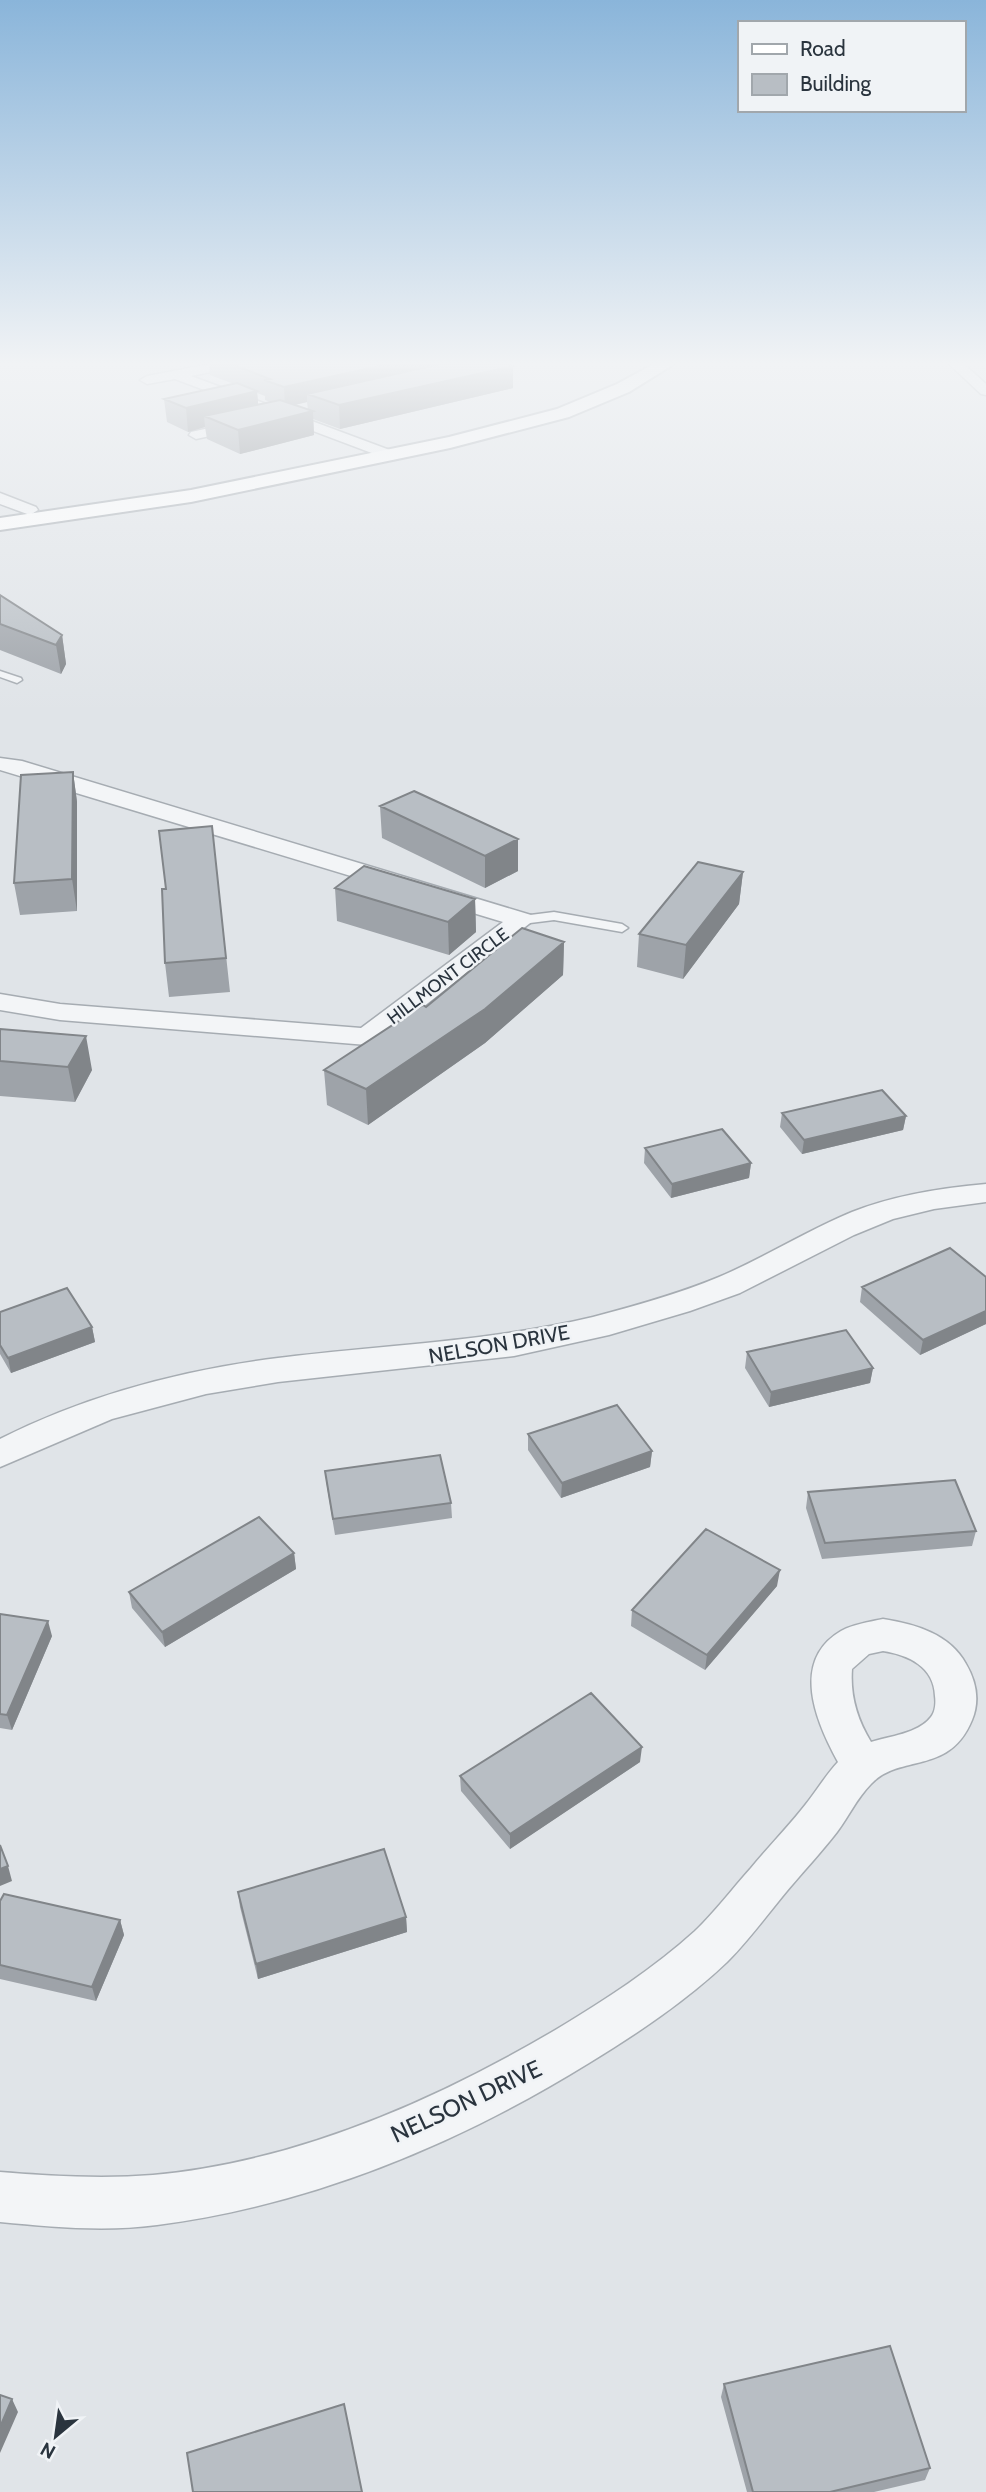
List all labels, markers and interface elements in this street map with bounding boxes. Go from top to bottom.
legend [738,21,965,112]
text: Road [800,36,846,61]
text: Building [800,71,872,96]
street label: HILLMONT CIRCLE [383,923,513,1029]
street label: NELSON DRIVE [427,1319,571,1369]
street label: NELSON DRIVE [386,2053,546,2149]
north arrow [21,2401,91,2471]
text: N [37,2437,59,2464]

